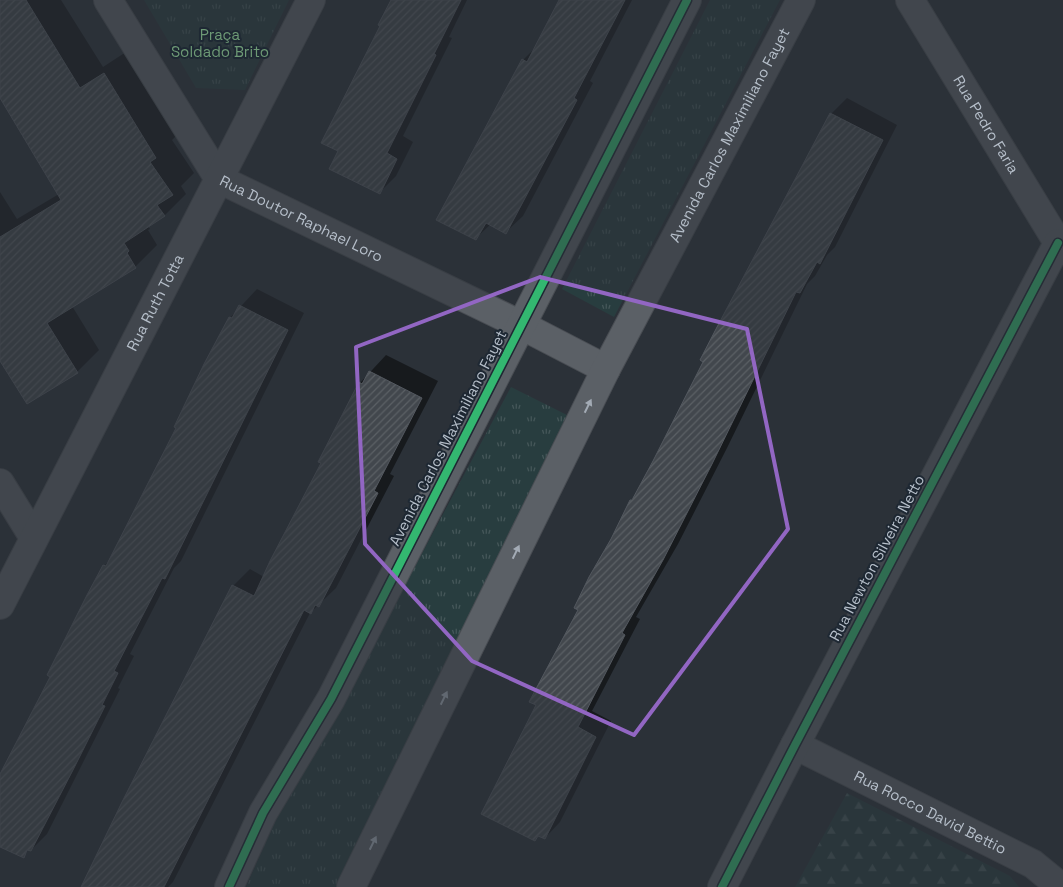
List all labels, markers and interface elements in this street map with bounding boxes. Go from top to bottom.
street label: Avenida Carlos Maximiliano Fayet [665,24,794,245]
park label: Praça Soldado Brito [171,25,269,61]
street label: Rua Pedro Faria [949,72,1024,177]
street label: Rua Doutor Raphael Loro [217,171,386,266]
street label: Rua Ruth Totta [122,250,188,354]
street label: Avenida Carlos Maximiliano Fayet [385,327,510,549]
one-way arrow [584,399,592,413]
street label: Rua Newton Silveira Netto [825,471,928,644]
one-way arrow [512,545,520,559]
one-way arrow [440,690,449,705]
street label: Rua Rocco David Bettio [851,766,1010,858]
one-way arrow [369,836,377,850]

